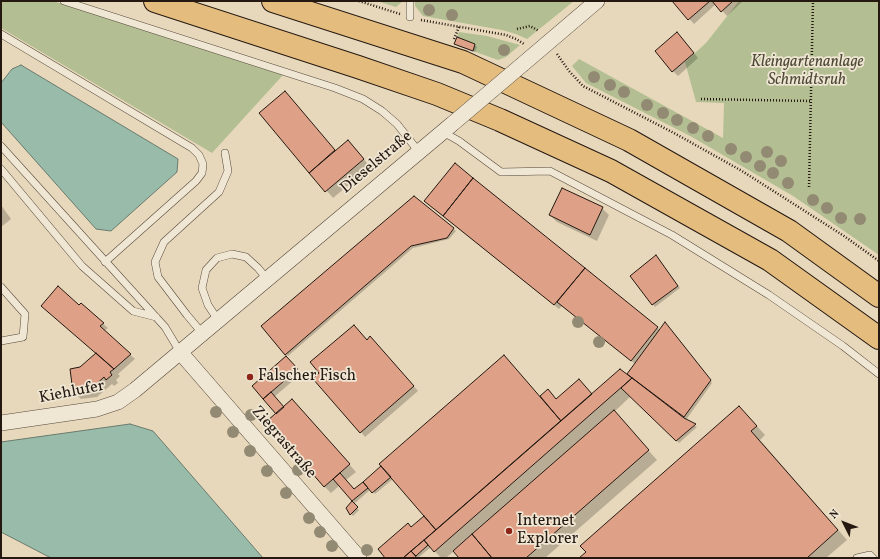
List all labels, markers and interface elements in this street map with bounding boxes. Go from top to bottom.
park label: Kleingartenanlage Schmidtsruh [751,53,863,91]
street label: Dieselstraße [337,127,417,199]
place label: Falscher Fisch [258,367,356,387]
marker: Falscher Fisch [245,372,255,382]
street label: Kiehlufer [38,377,106,409]
street label: Ziegrastraße [246,403,320,483]
north arrow [824,503,864,543]
text: N [826,507,843,523]
place label: Internet Explorer [517,512,578,550]
marker: Internet Explorer [504,526,514,536]

